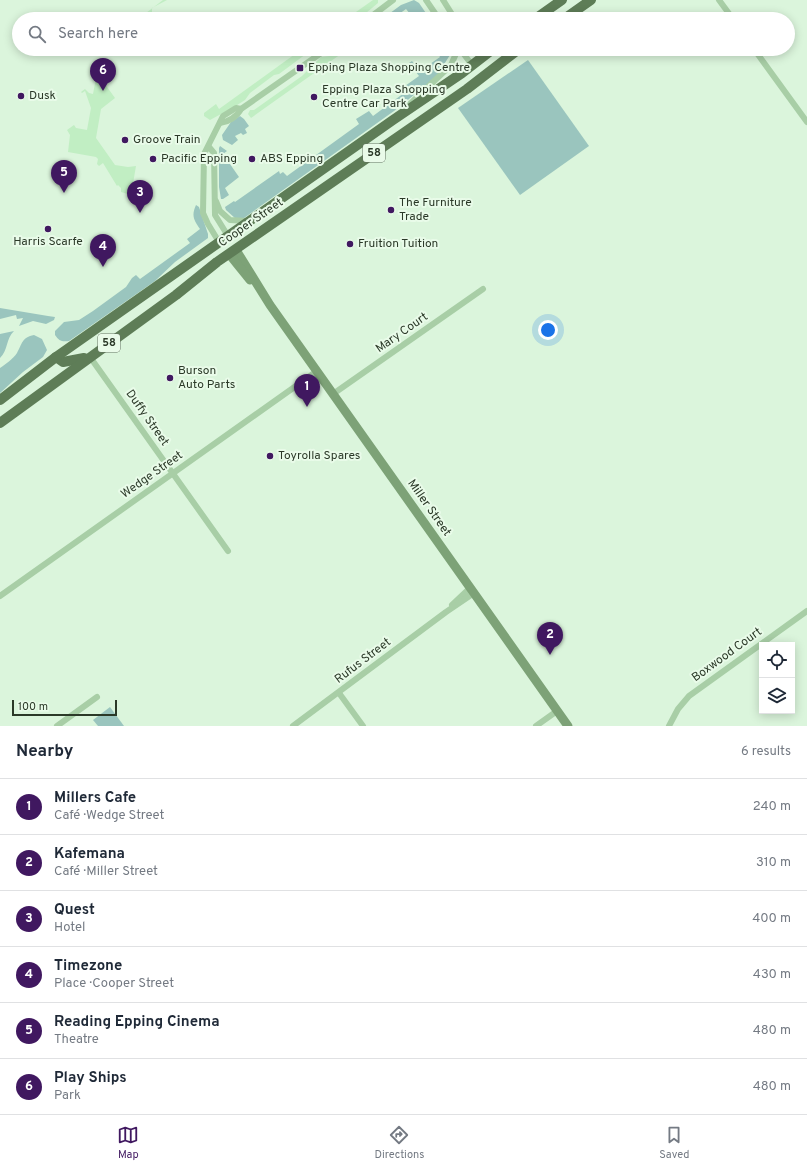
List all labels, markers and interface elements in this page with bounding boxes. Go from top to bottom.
search box [12,12,795,56]
icon: search [26,23,48,45]
text: Search here [58,25,138,44]
pin: 6 [90,58,116,91]
place label: Epping Plaza Shopping Centre [308,60,470,76]
marker: Epping Plaza Shopping Centre [295,63,305,73]
place label: Epping Plaza Shopping Centre Car Park [322,82,445,112]
place label: Dusk [29,88,56,104]
marker: Dusk [16,91,26,101]
marker: Epping Plaza Shopping Centre Car Park [309,92,319,102]
place label: Groove Train [133,132,201,148]
marker: Groove Train [120,135,130,145]
road number: 58 [363,144,385,162]
place label: Pacific Epping [161,151,237,167]
place label: ABS Epping [260,151,323,167]
marker: Pacific Epping [148,154,158,164]
marker: ABS Epping [247,154,257,164]
pin: 5 [51,160,77,193]
pin: 3 [127,180,153,213]
street label: Cooper Street [216,195,286,251]
place label: The Furniture Trade [399,195,472,225]
marker: The Furniture Trade [386,205,396,215]
marker: Harris Scarfe [43,224,53,234]
place label: Harris Scarfe [13,234,83,250]
pin: 4 [90,234,116,267]
place label: Fruition Tuition [358,236,438,252]
marker: Fruition Tuition [345,239,355,249]
street label: Mary Court [373,309,431,357]
your location [538,320,558,340]
road number: 58 [98,334,120,352]
place label: Burson Auto Parts [178,363,235,393]
marker: Burson Auto Parts [165,373,175,383]
pin: 1 [294,374,320,407]
street label: Duffy Street [122,387,172,449]
street label: Wedge Street [118,448,186,502]
place label: Toyrolla Spares [278,448,360,464]
marker: Toyrolla Spares [265,451,275,461]
street label: Miller Street [403,476,455,540]
pin: 2 [537,622,563,655]
street label: Boxwood Court [689,624,765,686]
street label: Rufus Street [332,635,394,687]
map controls [759,642,795,714]
button: locate [759,642,795,678]
button: layers [759,678,795,714]
scale bar [12,698,117,717]
text: 100 m [18,700,48,714]
text: Nearby [16,741,73,763]
text: 6 results [741,744,791,760]
text: Millers Cafe [54,789,136,808]
text: 1 [26,799,32,815]
text: 240 m [753,799,791,815]
text: Café · Wedge Street [54,808,164,824]
text: Kafemana [54,845,125,864]
text: 2 [25,855,33,871]
text: 310 m [756,855,791,871]
text: Café · Miller Street [54,864,158,880]
text: Quest [54,901,95,920]
text: 3 [25,911,33,927]
text: 400 m [752,911,791,927]
text: Hotel [54,920,85,936]
text: Timezone [54,957,122,976]
text: 4 [25,967,33,983]
text: 430 m [753,967,791,983]
text: Place · Cooper Street [54,976,174,992]
text: Reading Epping Cinema [54,1013,220,1032]
text: 5 [25,1023,33,1039]
text: 480 m [753,1023,791,1039]
text: Theatre [54,1032,99,1048]
text: Play Ships [54,1069,127,1088]
text: 6 [25,1079,33,1095]
text: 480 m [753,1079,791,1095]
text: Park [54,1088,81,1104]
tab: Map [117,1124,139,1162]
tab: Directions [374,1124,424,1162]
tab: Saved [659,1124,690,1162]

